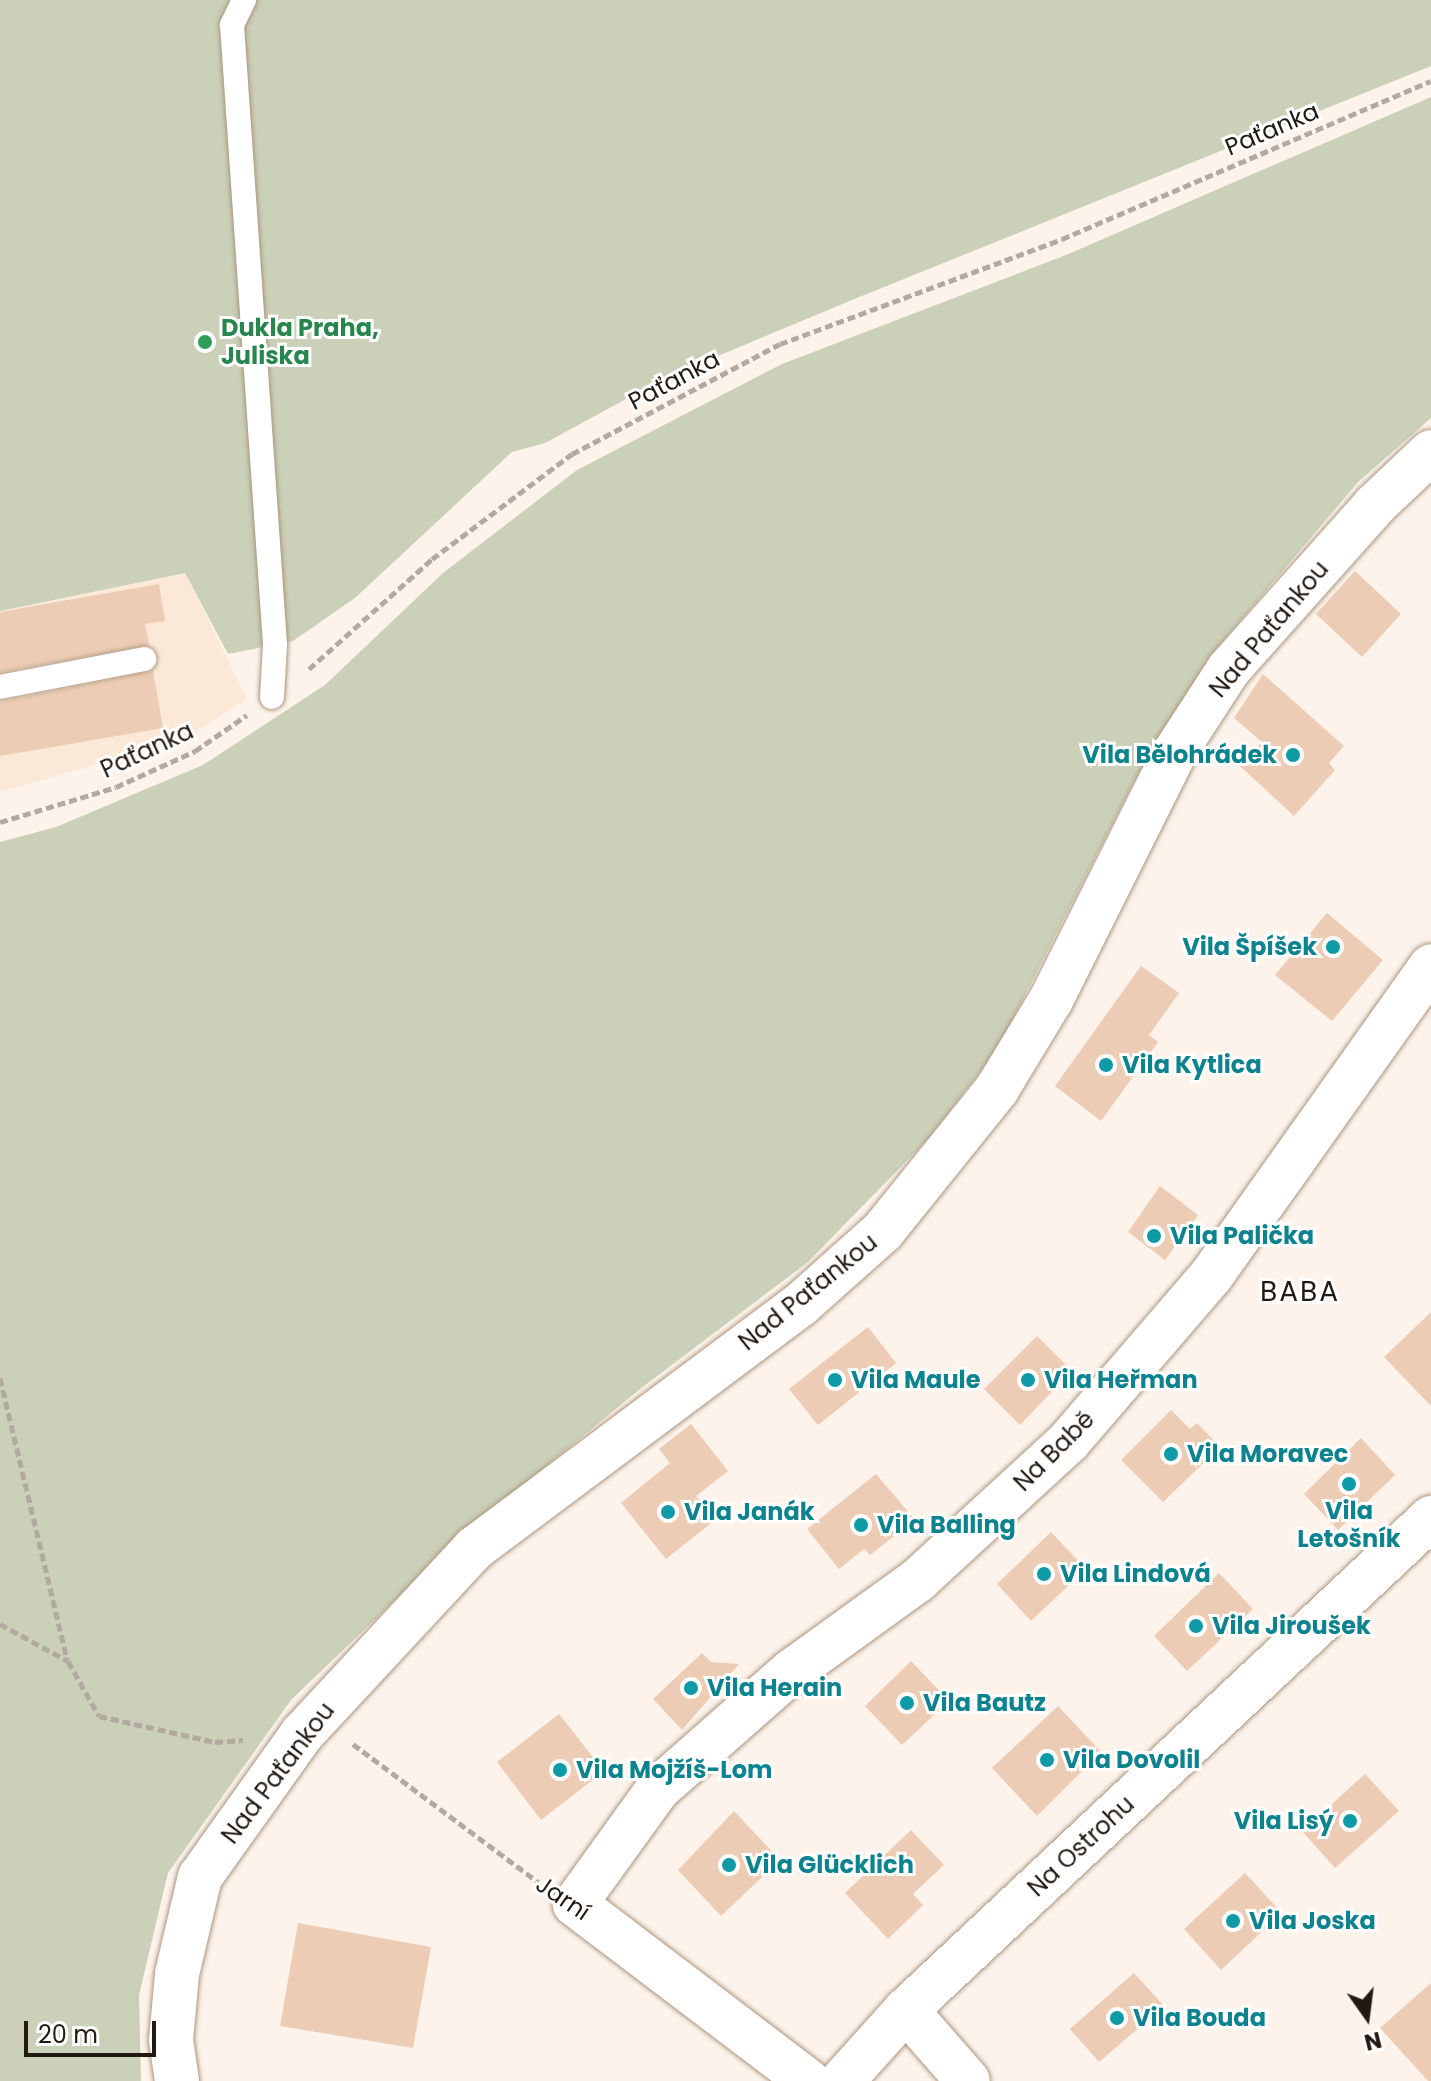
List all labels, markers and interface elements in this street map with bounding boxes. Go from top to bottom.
street label: Paťanka [1221,96,1323,162]
place label: Dukla Praha, Juliska [221,314,379,370]
marker: Dukla Praha, Juliska [196,333,214,351]
street label: Paťanka [623,344,725,416]
street label: Nad Paťankou [1204,555,1334,703]
street label: Paťanka [96,716,198,784]
place label: Vila Bělohrádek [1082,741,1277,769]
marker: Vila Bělohrádek [1284,746,1302,764]
place label: Vila Špíšek [1182,933,1317,961]
marker: Vila Špíšek [1324,938,1342,956]
place label: Vila Kytlica [1122,1051,1262,1079]
marker: Vila Kytlica [1097,1056,1115,1074]
place label: Vila Palička [1170,1222,1314,1250]
marker: Vila Palička [1145,1227,1163,1245]
street label: Nad Paťankou [733,1228,883,1356]
district label: BABA [1260,1275,1340,1309]
place label: Vila Maule [851,1366,980,1394]
place label: Vila Heřman [1044,1366,1198,1394]
marker: Vila Maule [826,1371,844,1389]
marker: Vila Heřman [1019,1371,1037,1389]
street label: Na Babě [1008,1405,1100,1497]
place label: Vila Moravec [1187,1440,1348,1468]
marker: Vila Moravec [1162,1445,1180,1463]
marker: Vila Letošník [1340,1475,1358,1493]
place label: Vila Letošník [1297,1497,1401,1553]
place label: Vila Janák [684,1498,815,1526]
marker: Vila Janák [659,1503,677,1521]
place label: Vila Balling [877,1511,1016,1539]
marker: Vila Balling [852,1516,870,1534]
place label: Vila Lindová [1060,1560,1211,1588]
marker: Vila Lindová [1035,1565,1053,1583]
place label: Vila Jiroušek [1212,1612,1371,1640]
marker: Vila Jiroušek [1187,1617,1205,1635]
place label: Vila Herain [707,1674,842,1702]
marker: Vila Herain [682,1679,700,1697]
place label: Vila Bautz [923,1689,1046,1717]
marker: Vila Bautz [898,1694,916,1712]
street label: Nad Paťankou [216,1697,340,1849]
place label: Vila Dovolil [1063,1746,1200,1774]
marker: Vila Dovolil [1038,1751,1056,1769]
place label: Vila Mojžíš-Lom [576,1756,773,1784]
marker: Vila Mojžíš-Lom [551,1761,569,1779]
street label: Na Ostrohu [1022,1790,1140,1902]
place label: Vila Lisý [1234,1807,1334,1835]
marker: Vila Lisý [1341,1812,1359,1830]
place label: Vila Glücklich [745,1851,914,1879]
marker: Vila Glücklich [720,1856,738,1874]
street label: Jarní [530,1870,596,1926]
place label: Vila Joska [1249,1907,1376,1935]
marker: Vila Joska [1224,1912,1242,1930]
north arrow [1327,1977,1407,2057]
place label: Vila Bouda [1133,2004,1266,2032]
scale bar [28,2005,160,2055]
marker: Vila Bouda [1108,2009,1126,2027]
text: 20 m [38,2018,98,2051]
text: N [1361,2024,1385,2058]

